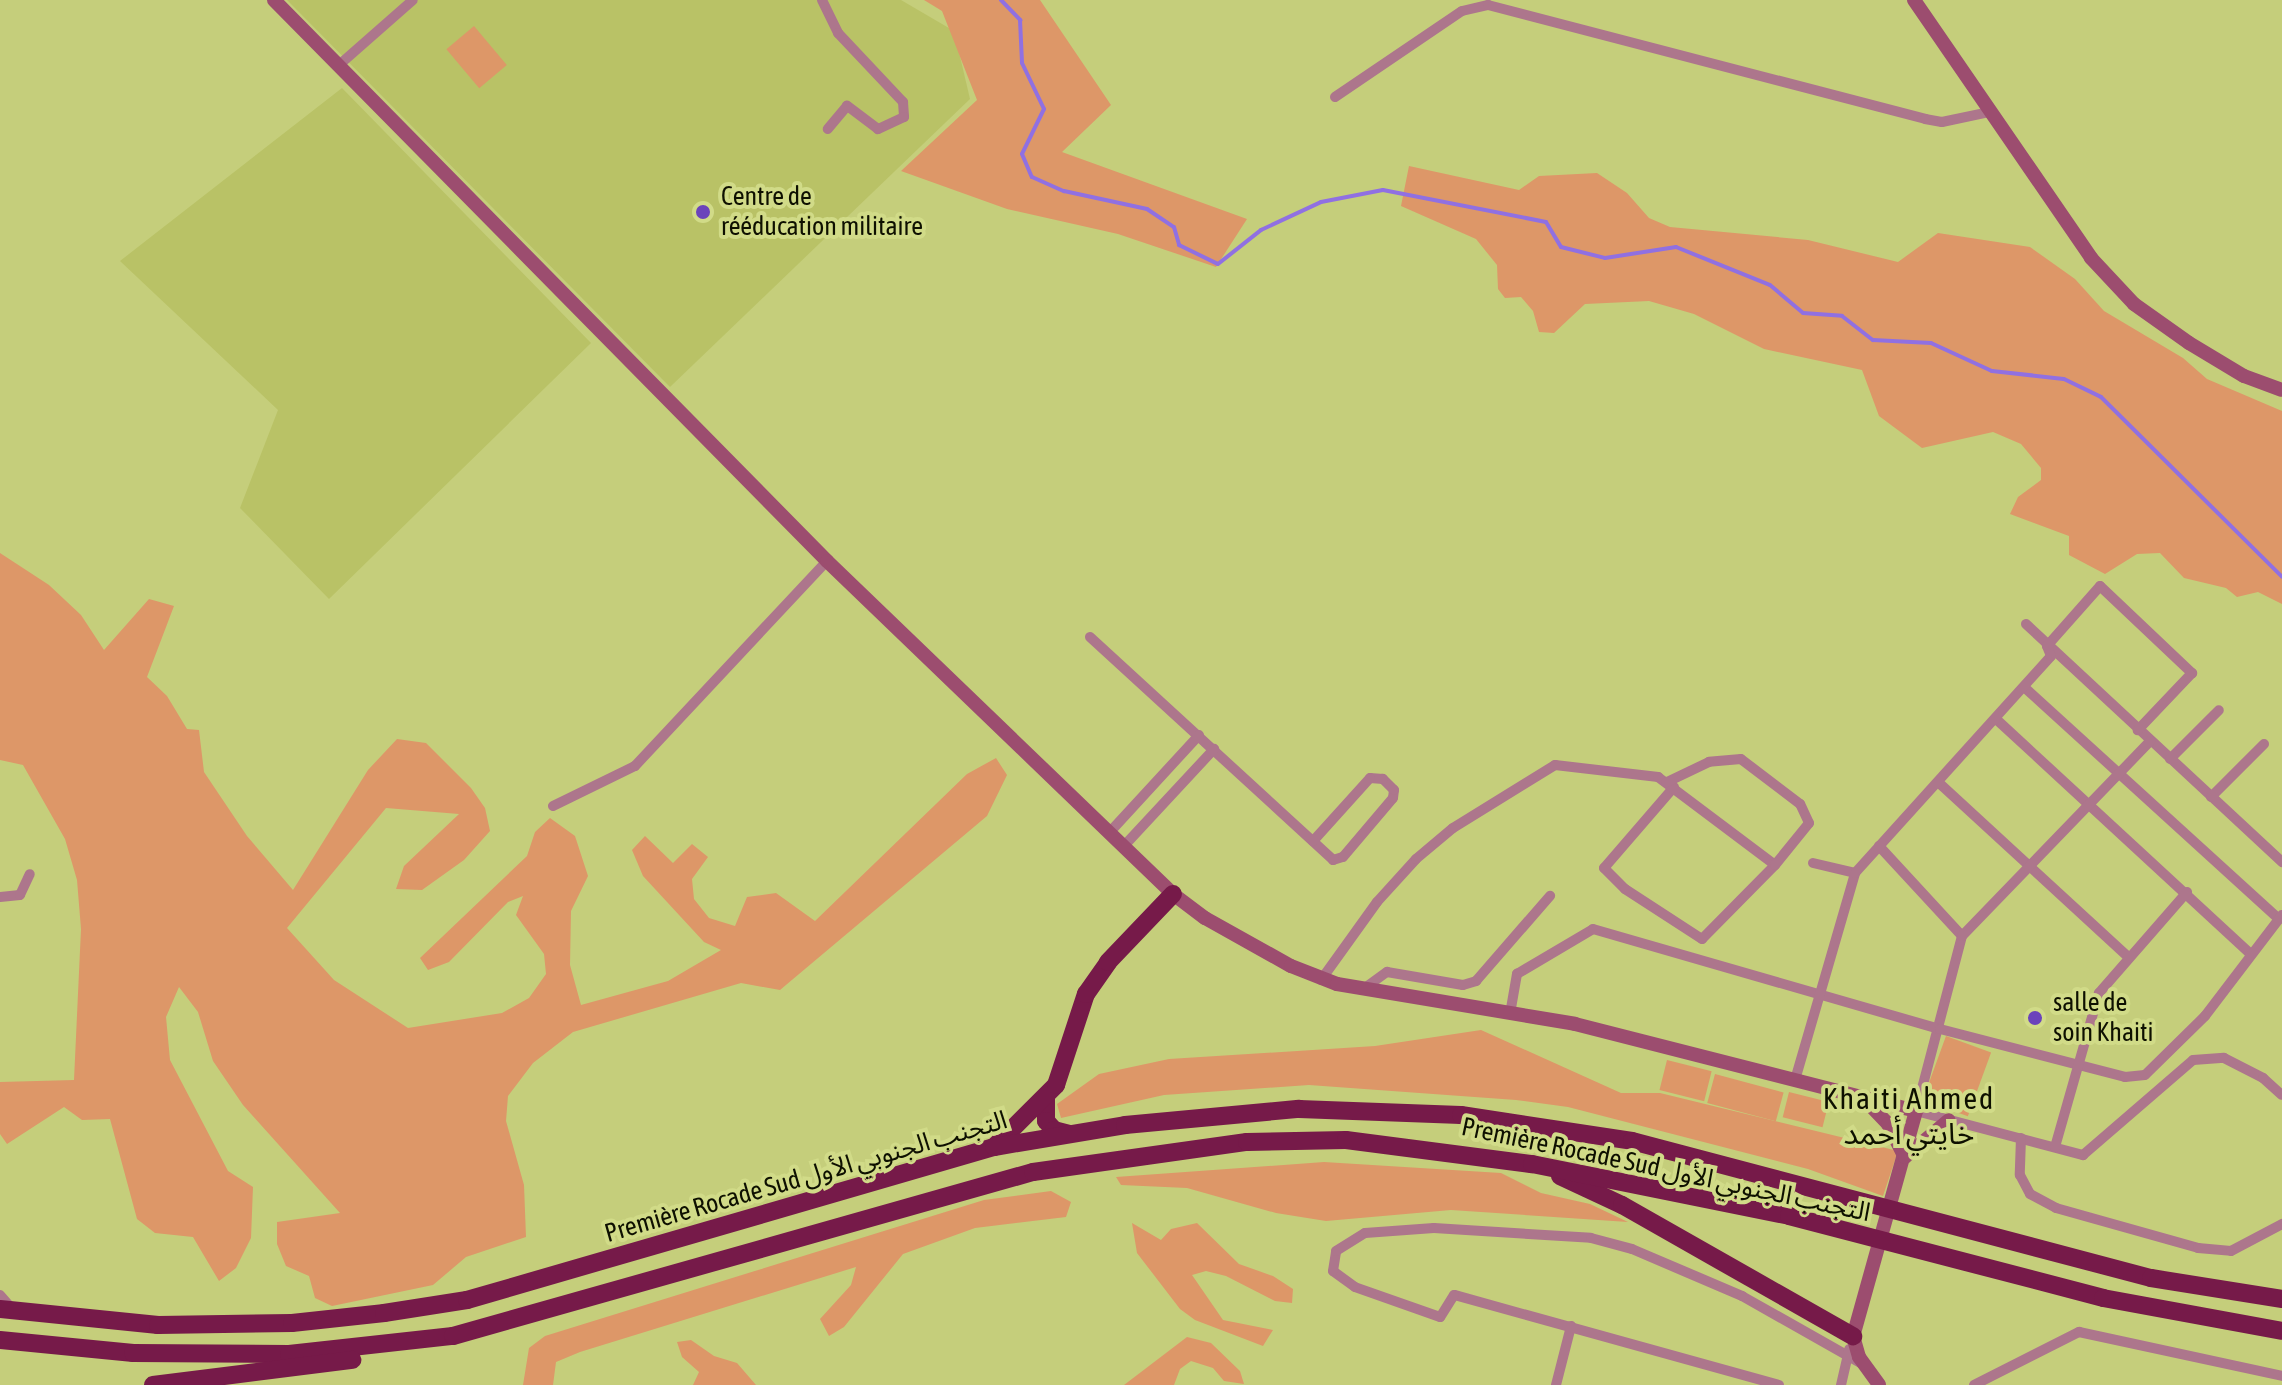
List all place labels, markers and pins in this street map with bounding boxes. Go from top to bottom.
place label: Centre de rééducation militaire [721,181,923,242]
marker: Centre de rééducation militaire [692,201,714,223]
place label: salle de soin Khaiti [2053,987,2153,1048]
marker: salle de soin Khaiti [2024,1007,2046,1029]

